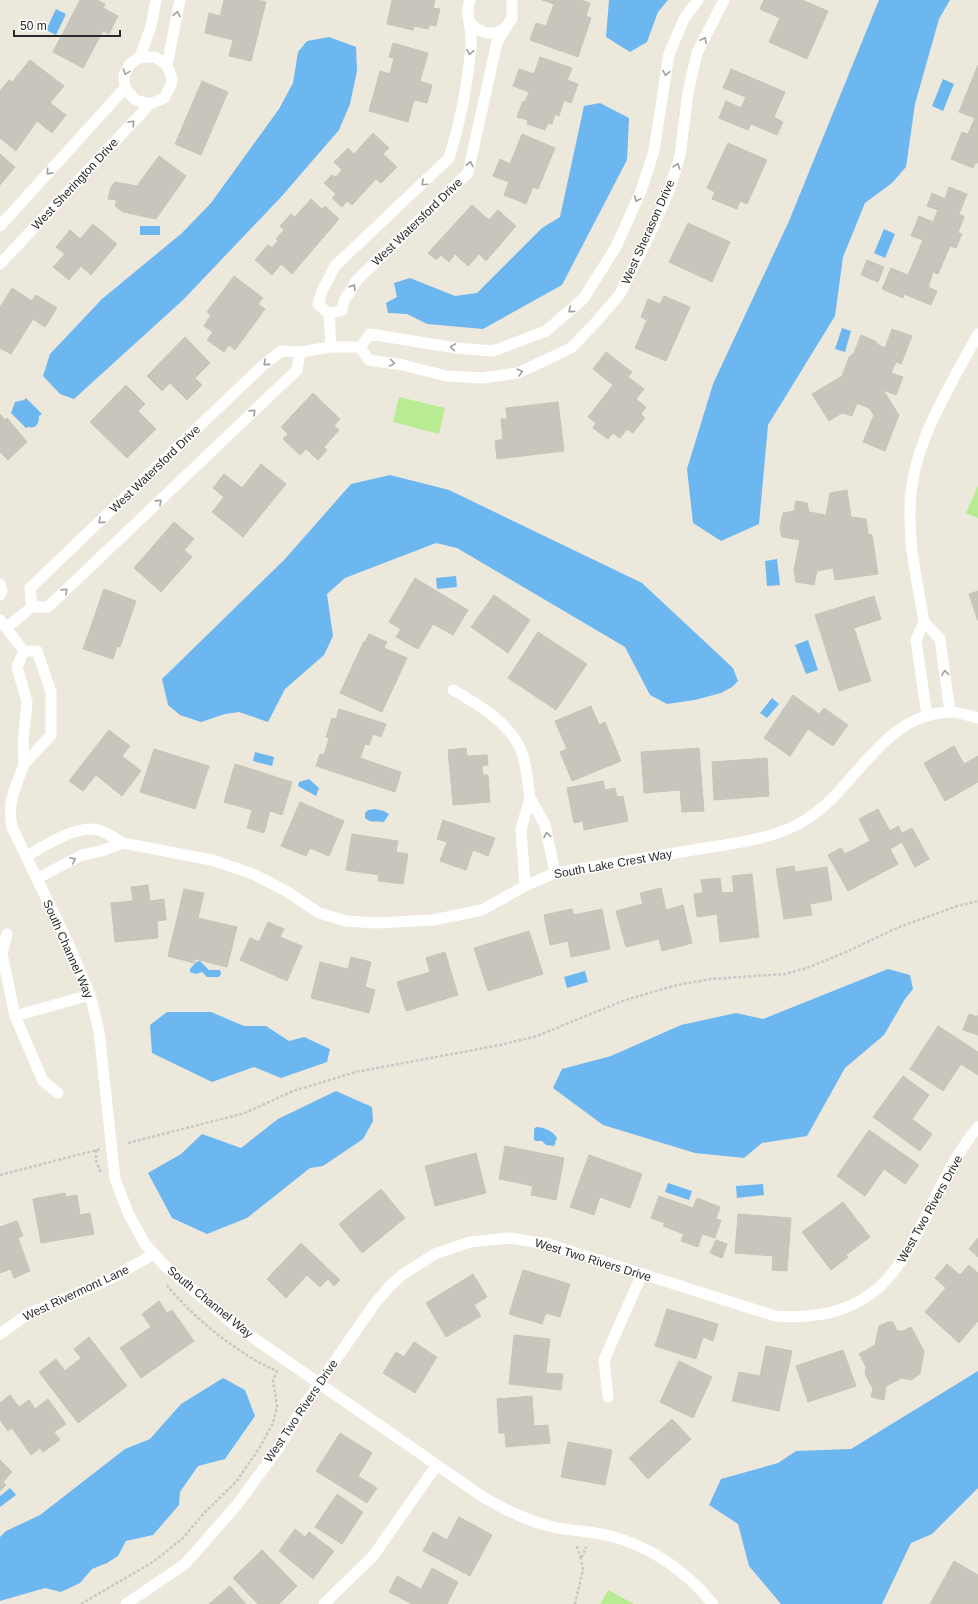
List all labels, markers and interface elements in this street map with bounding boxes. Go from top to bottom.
one-way arrow [173,10,181,17]
scale bar [14,12,120,38]
text: 50 m [20,19,47,33]
one-way arrow [699,37,707,44]
one-way arrow [466,49,475,55]
one-way arrow [123,68,131,75]
one-way arrow [662,70,671,76]
one-way arrow [128,120,135,128]
street label: West Sherington Drive [29,135,121,233]
one-way arrow [465,160,474,167]
one-way arrow [672,163,680,170]
one-way arrow [46,167,54,175]
street label: West Watersford Drive [369,175,465,269]
street label: West Sherason Drive [619,177,678,287]
one-way arrow [421,178,428,185]
one-way arrow [634,196,642,203]
one-way arrow [348,284,355,291]
one-way arrow [568,305,576,312]
one-way arrow [450,343,456,352]
one-way arrow [389,358,395,367]
one-way arrow [263,359,270,366]
one-way arrow [516,368,523,377]
one-way arrow [248,409,256,417]
street label: West Watersford Drive [107,422,203,516]
one-way arrow [154,499,162,507]
one-way arrow [98,516,106,523]
one-way arrow [60,589,68,596]
one-way arrow [941,670,950,676]
one-way arrow [543,832,552,838]
street label: South Lake Crest Way [553,847,673,881]
one-way arrow [68,857,76,865]
street label: South Channel Way [40,898,96,1000]
street label: West Two Rivers Drive [895,1152,966,1265]
street label: West Two Rivers Drive [533,1236,653,1284]
street label: West Rivermont Lane [21,1262,131,1324]
street label: South Channel Way [164,1263,256,1341]
street label: West Two Rivers Drive [261,1357,341,1465]

